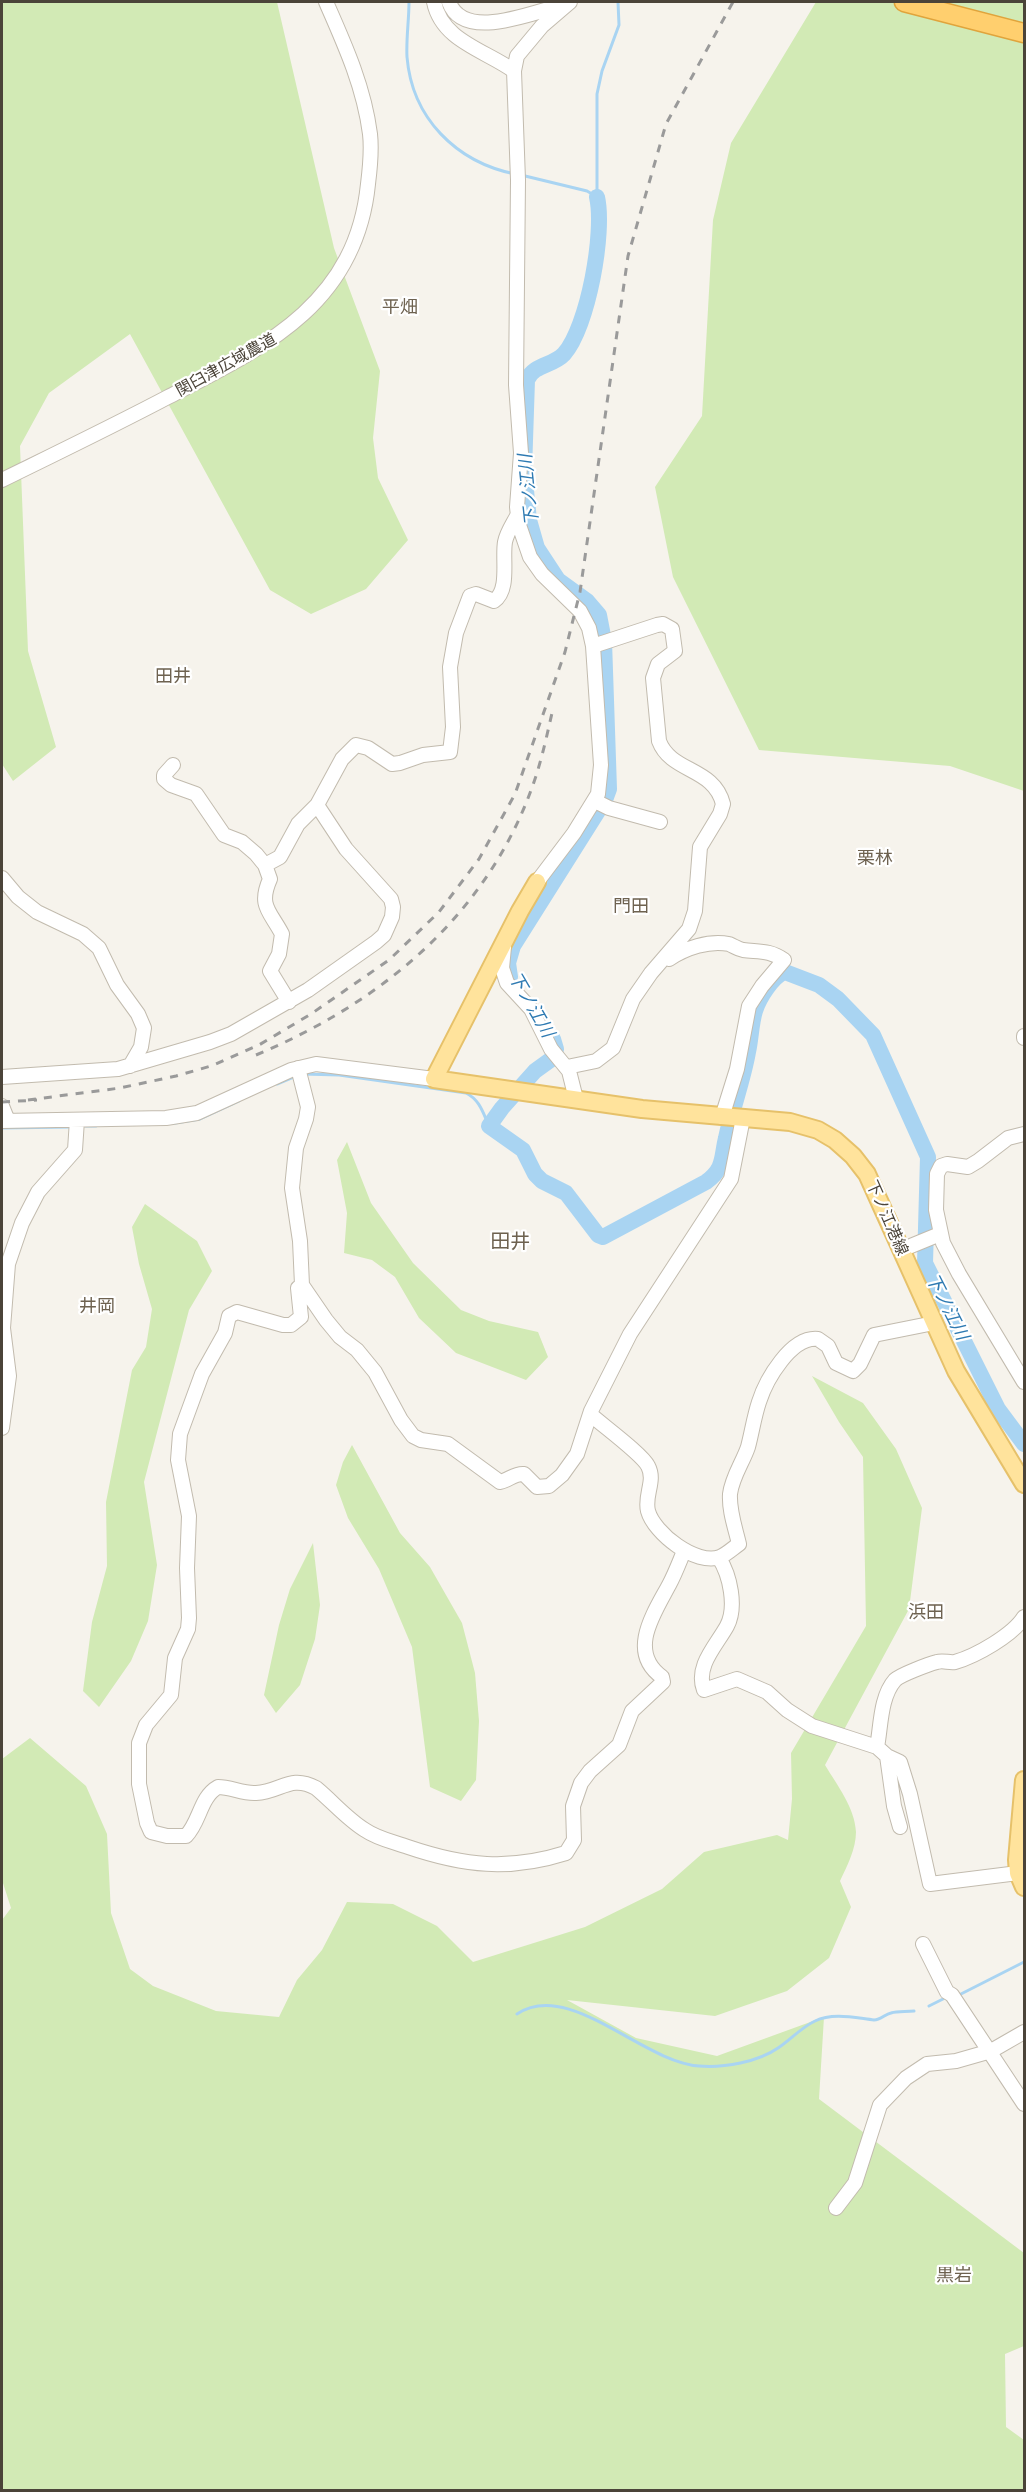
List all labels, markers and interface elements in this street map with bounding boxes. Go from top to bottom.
district label: 平畑 [382,296,418,318]
street label: 関臼津広域農道 [172,329,280,401]
water label: 下ノ江川 [514,453,544,527]
district label: 田井 [155,665,191,687]
district label: 栗林 [857,847,893,869]
district label: 門田 [613,895,649,917]
water label: 下ノ江川 [504,968,558,1042]
street label: 下ノ江港線 [862,1178,912,1258]
district label: 田井 [490,1230,530,1254]
water label: 下ノ江川 [921,1270,973,1344]
district label: 井岡 [79,1295,115,1317]
district label: 浜田 [908,1601,944,1623]
district label: 黒岩 [936,2264,972,2286]

